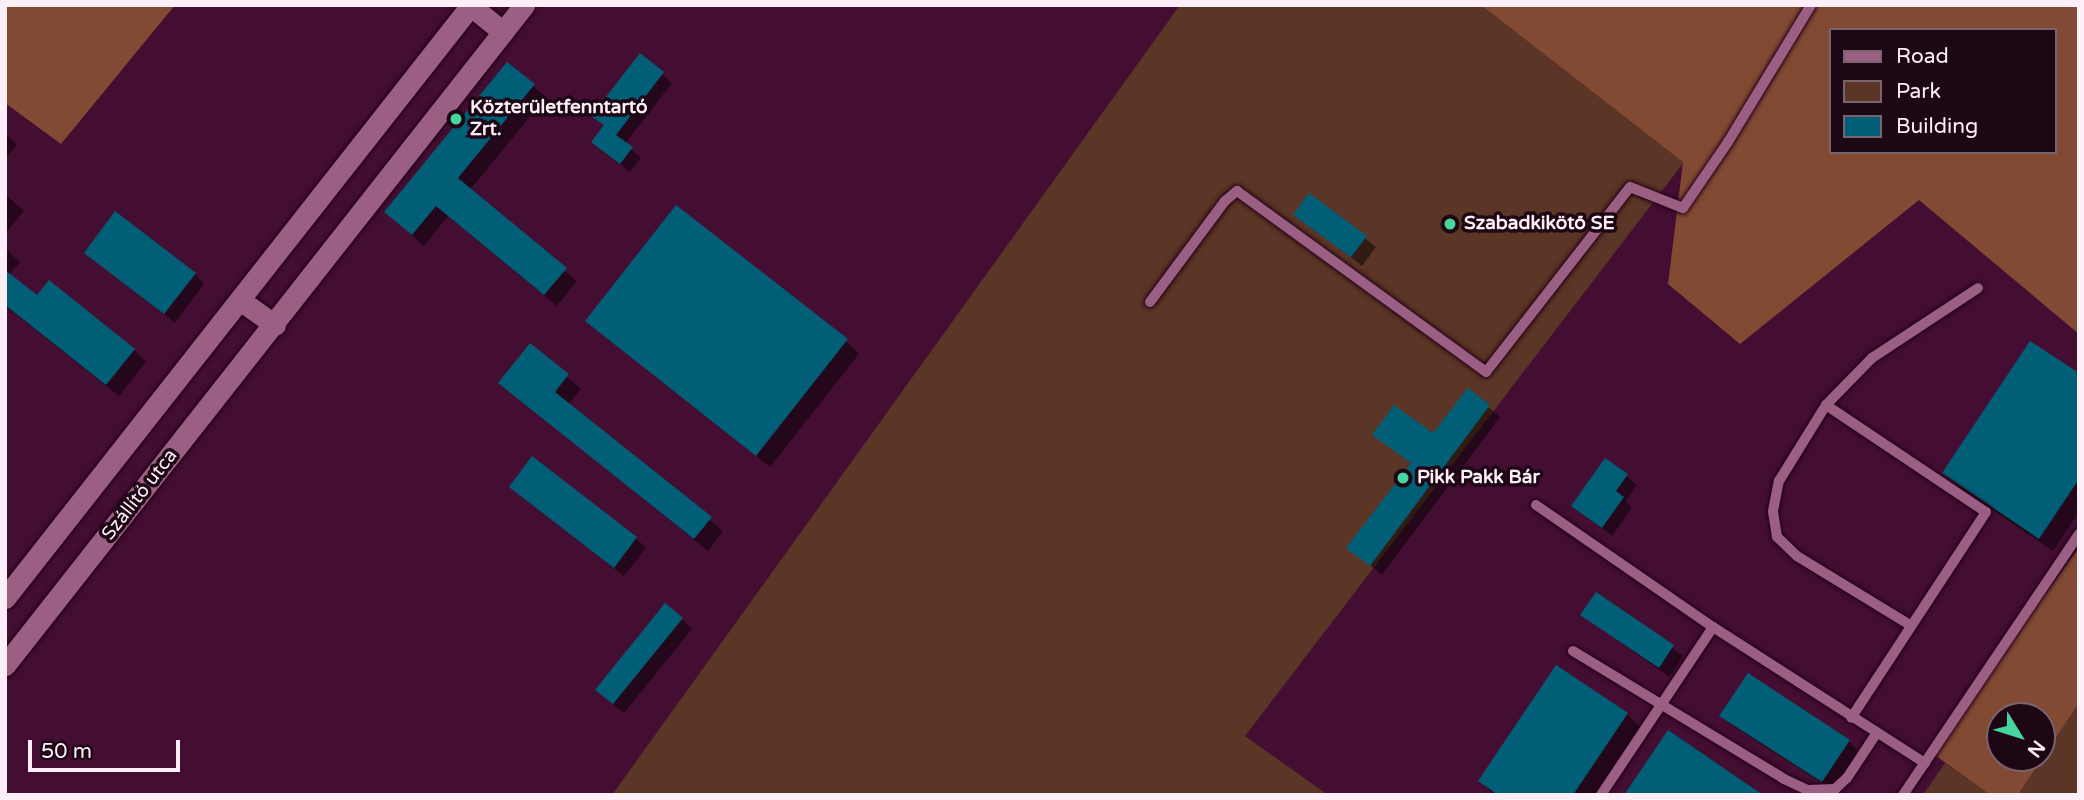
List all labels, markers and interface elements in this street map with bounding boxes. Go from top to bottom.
legend [1828,28,2056,154]
text: Road [1896,44,1949,69]
text: Park [1896,79,1941,104]
place label: Közterületfenntartó Zrt. [470,97,647,141]
marker: Közterületfenntartó Zrt. [448,111,464,127]
text: Building [1896,114,1978,139]
place label: Szabadkikötő SE [1464,213,1615,235]
marker: Szabadkikötő SE [1442,216,1458,232]
street label: Szállító utca [97,445,183,545]
place label: Pikk Pakk Bár [1417,467,1540,489]
marker: Pikk Pakk Bár [1395,470,1411,486]
north arrow [1986,702,2056,772]
scale bar [32,726,184,770]
text: N [2023,736,2049,761]
text: 50 m [41,739,92,764]

